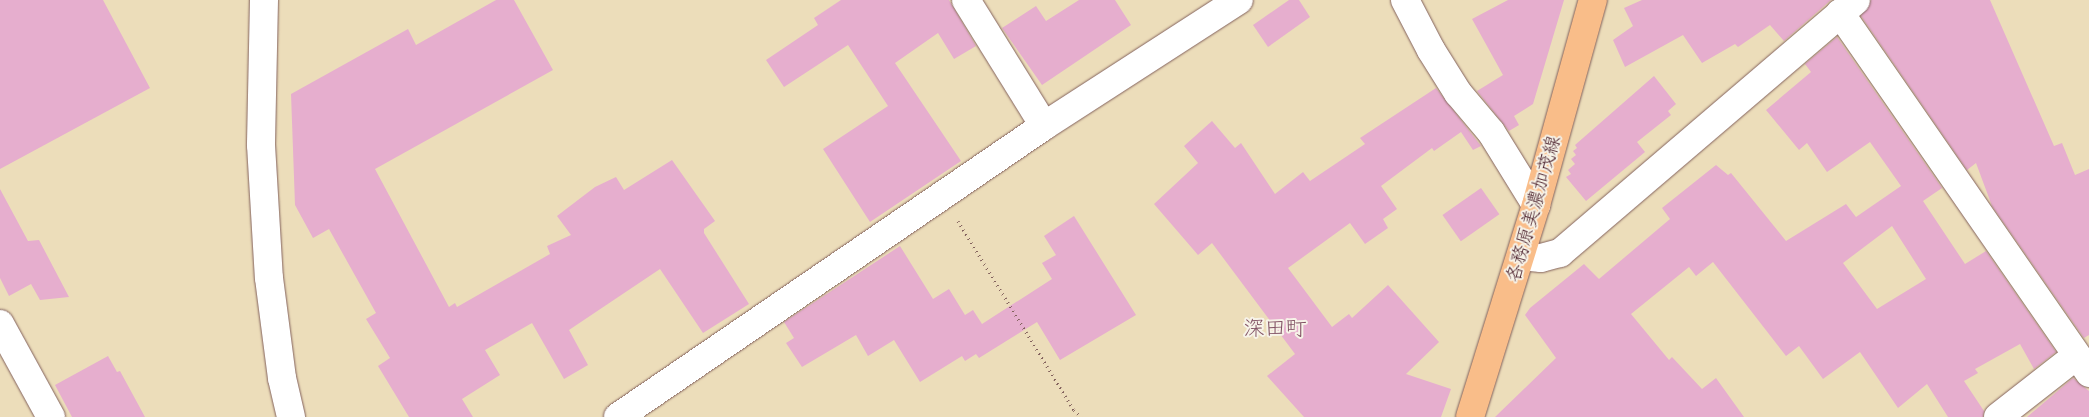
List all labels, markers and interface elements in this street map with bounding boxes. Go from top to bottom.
street label: 各務原美濃加茂線 [1502,133,1566,285]
district label: 深田町 [1244,316,1306,342]

